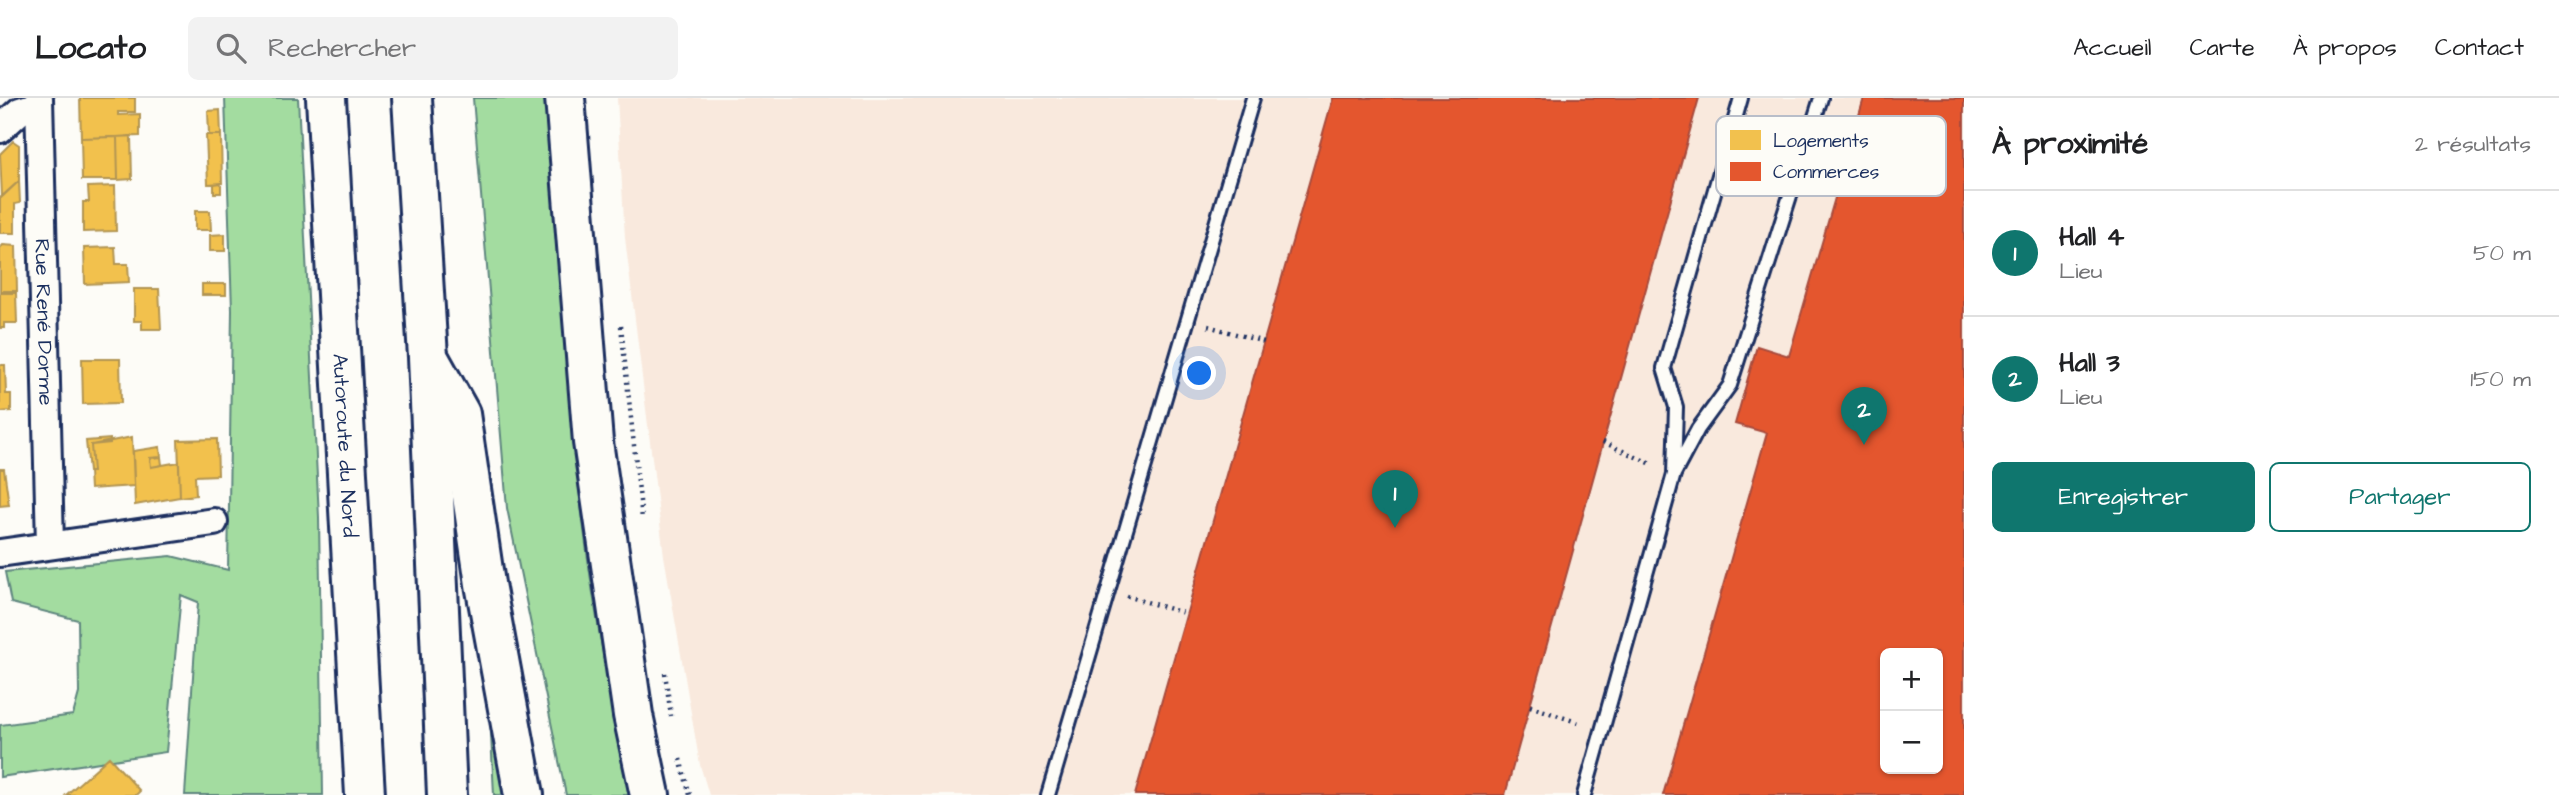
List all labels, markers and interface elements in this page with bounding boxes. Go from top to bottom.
search box [188,17,678,80]
text: Locato [35,25,146,71]
icon: search [212,29,250,67]
text: Rechercher [268,30,416,66]
text: Accueil [2073,31,2152,65]
text: Carte [2190,31,2255,65]
text: À propos [2293,31,2397,65]
text: Contact [2435,31,2524,65]
legend [1716,116,1946,196]
text: À proximité [1992,123,2148,165]
text: Logements [1773,128,1869,156]
text: 2 résultats [2415,128,2531,160]
text: Commerces [1773,159,1879,186]
text: Hall 4 [2059,219,2124,255]
text: 1 [2014,237,2016,269]
text: 50 m [2473,237,2531,269]
street label: Rue René Dorme [28,238,61,406]
text: Lieu [2059,255,2103,287]
text: Hall 3 [2059,345,2120,381]
street label: Autoroute du Nord [326,353,365,538]
your location [1182,356,1216,390]
text: 2 [2008,363,2022,395]
text: 150 m [2470,363,2531,395]
text: Lieu [2059,381,2103,413]
pin: 2 [1841,387,1887,445]
button: Enregistrer [1992,462,2255,532]
button: Partager [2269,462,2531,532]
pin: 1 [1372,470,1418,528]
map controls [1880,648,1943,774]
button: + [1880,648,1943,711]
button: − [1880,711,1943,774]

